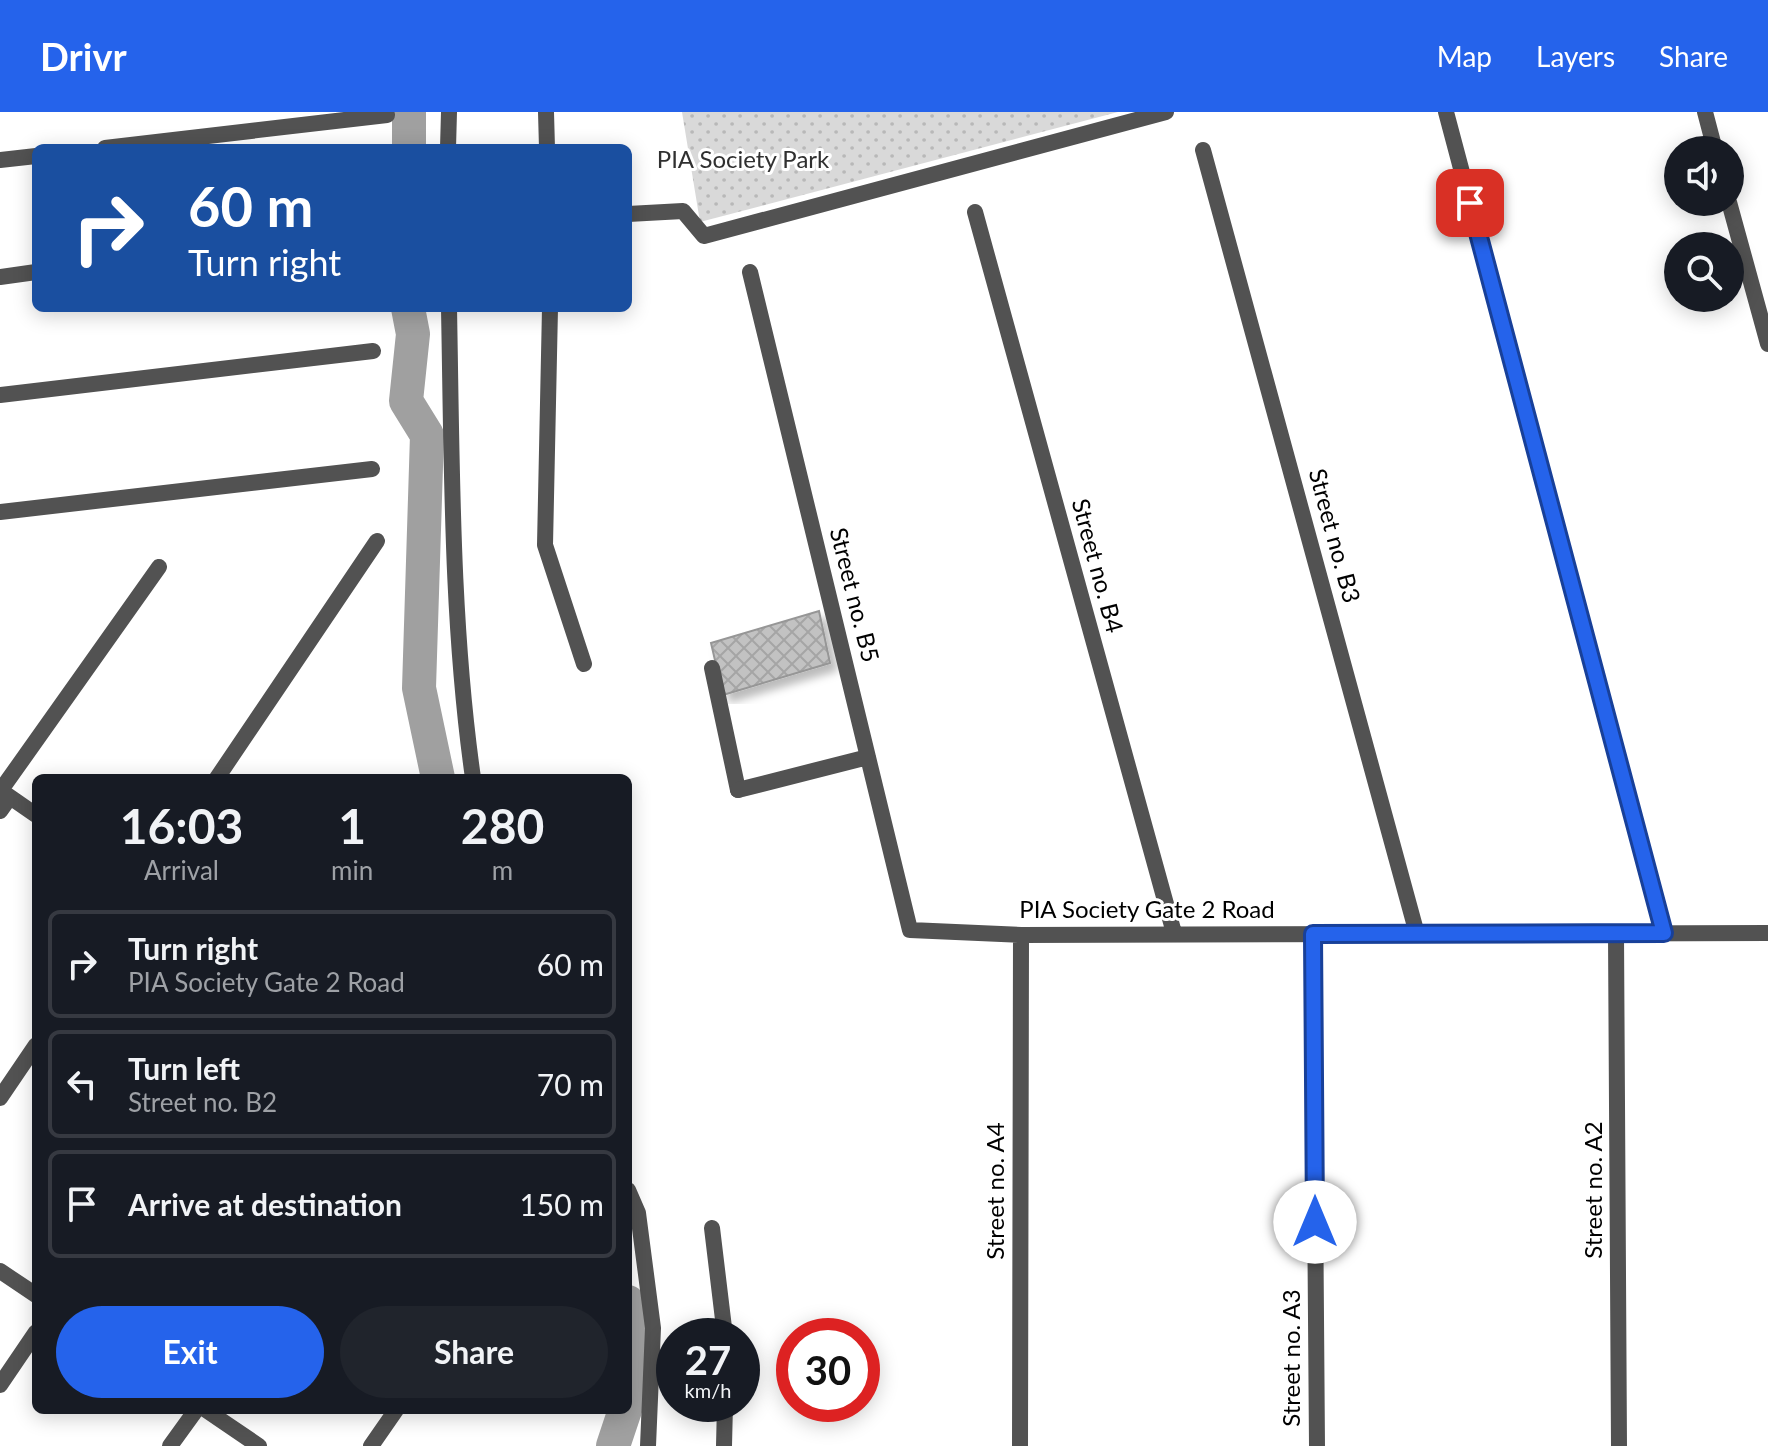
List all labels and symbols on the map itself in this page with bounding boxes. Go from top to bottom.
park label: PIA Society Park [657,144,830,173]
pin [1436,169,1504,237]
street label: Street no. B3 [1304,465,1367,606]
street label: Street no. B4 [1067,495,1130,636]
street label: Street no. B5 [825,524,886,665]
street label: PIA Society Gate 2 Road [1019,894,1275,923]
street label: Street no. A2 [1578,1121,1607,1259]
street label: Street no. A4 [980,1122,1009,1260]
position arrow [1273,1180,1357,1264]
street label: Street no. A3 [1276,1289,1305,1427]
speed limit sign: 30 [776,1318,880,1422]

